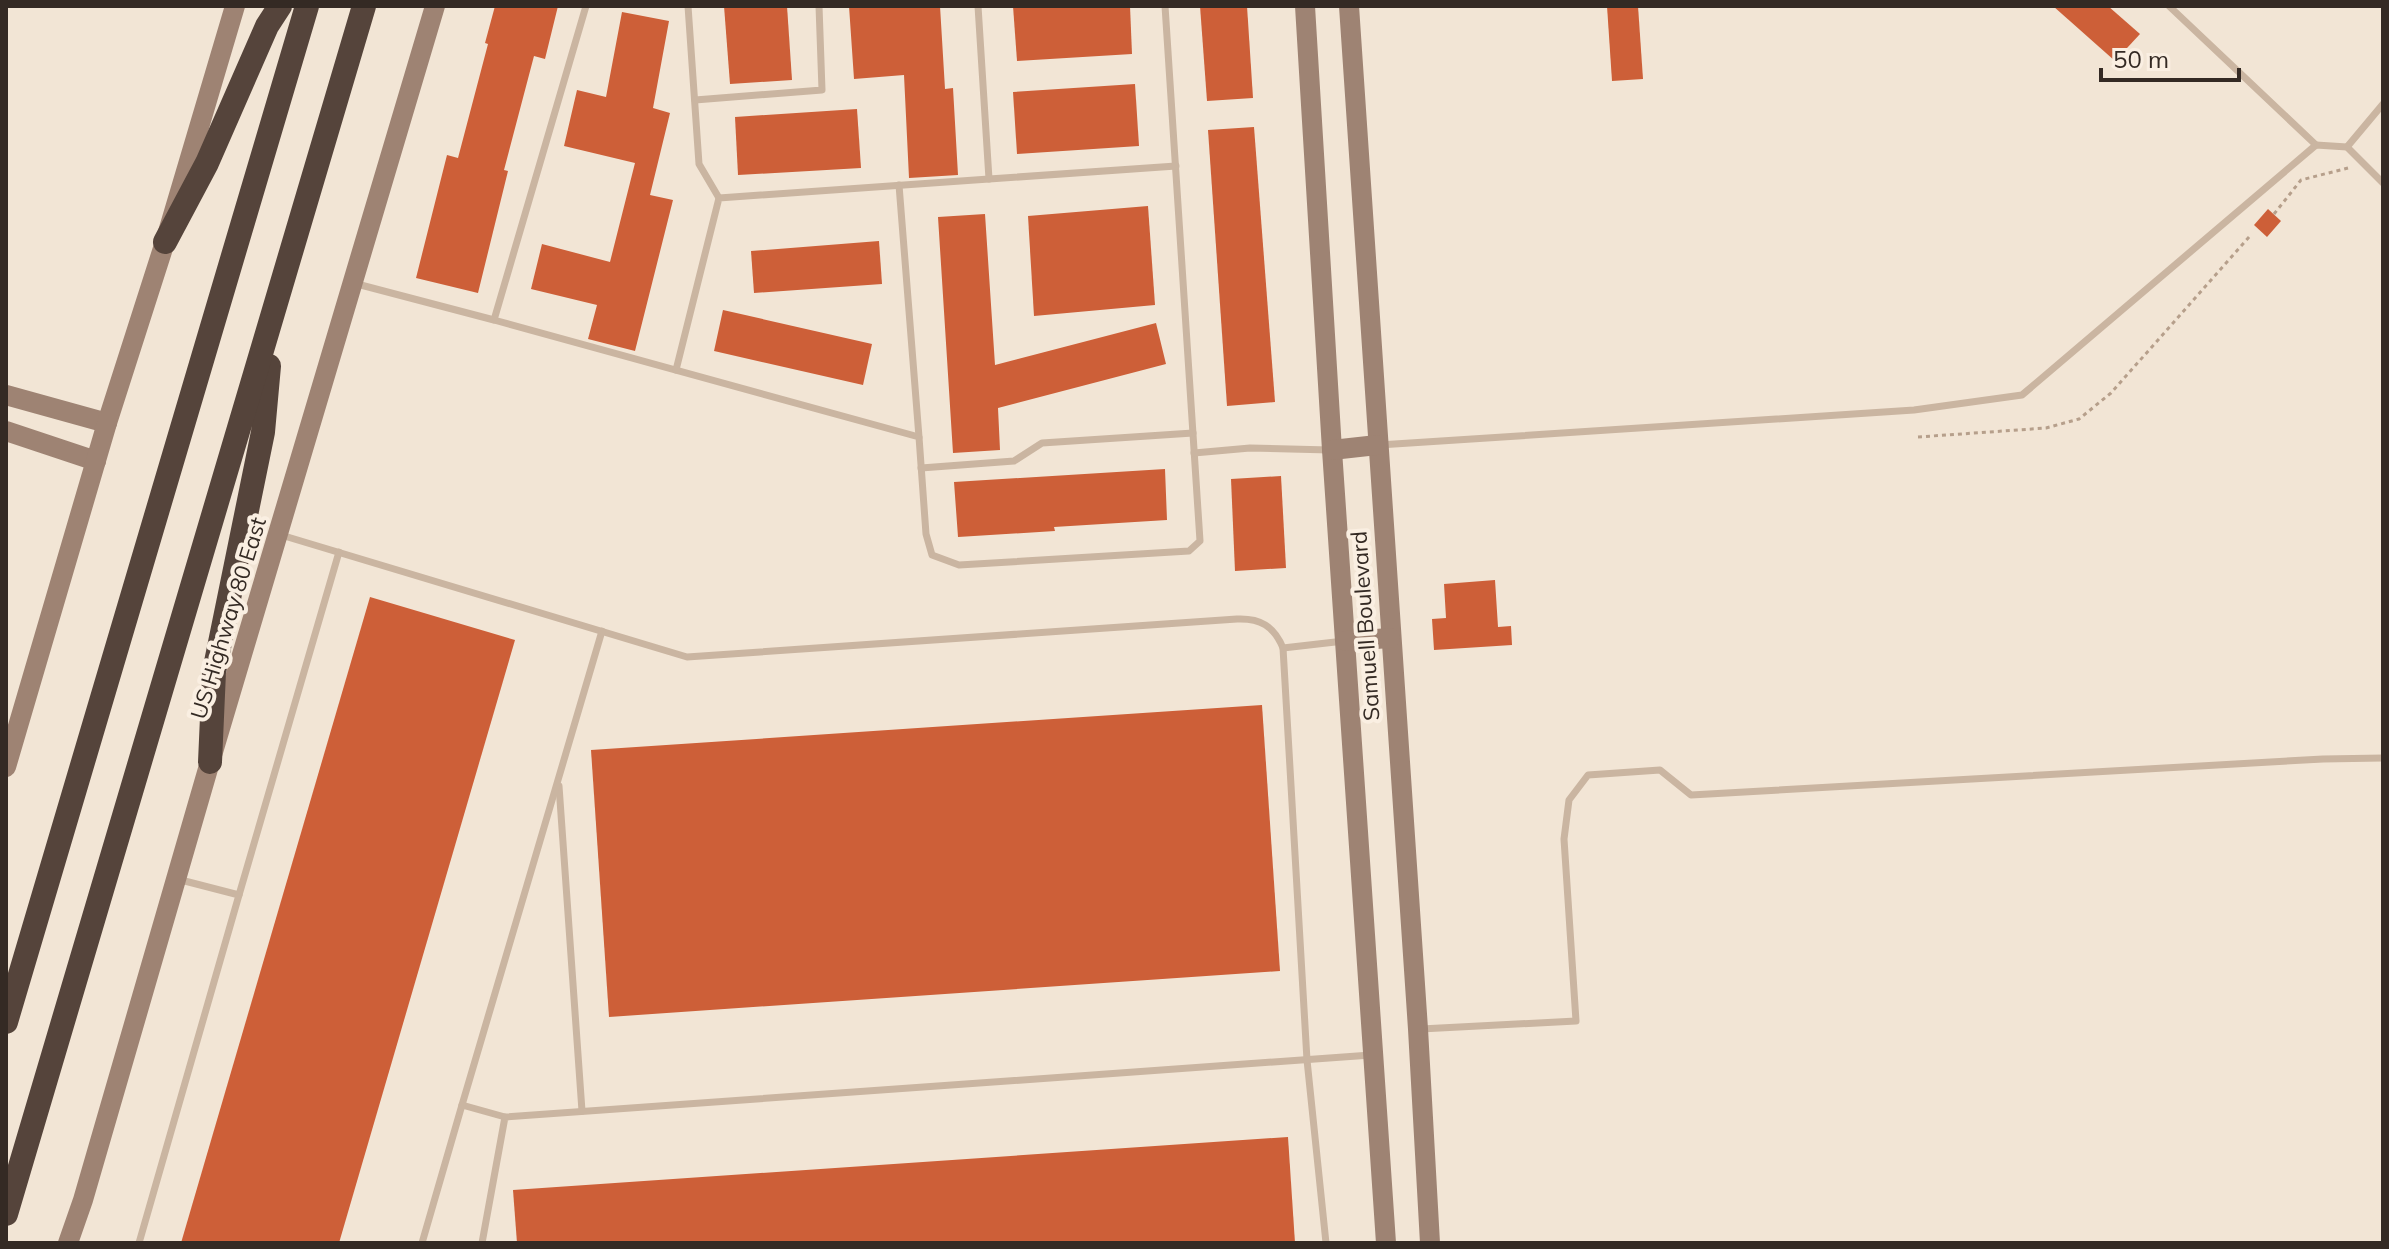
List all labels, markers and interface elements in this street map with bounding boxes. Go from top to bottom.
scale bar [2101,32,2239,82]
text: 50 m [2113,44,2169,74]
street label: US Highway 80 East [184,513,272,722]
street label: Samuell Boulevard [1344,530,1386,722]

